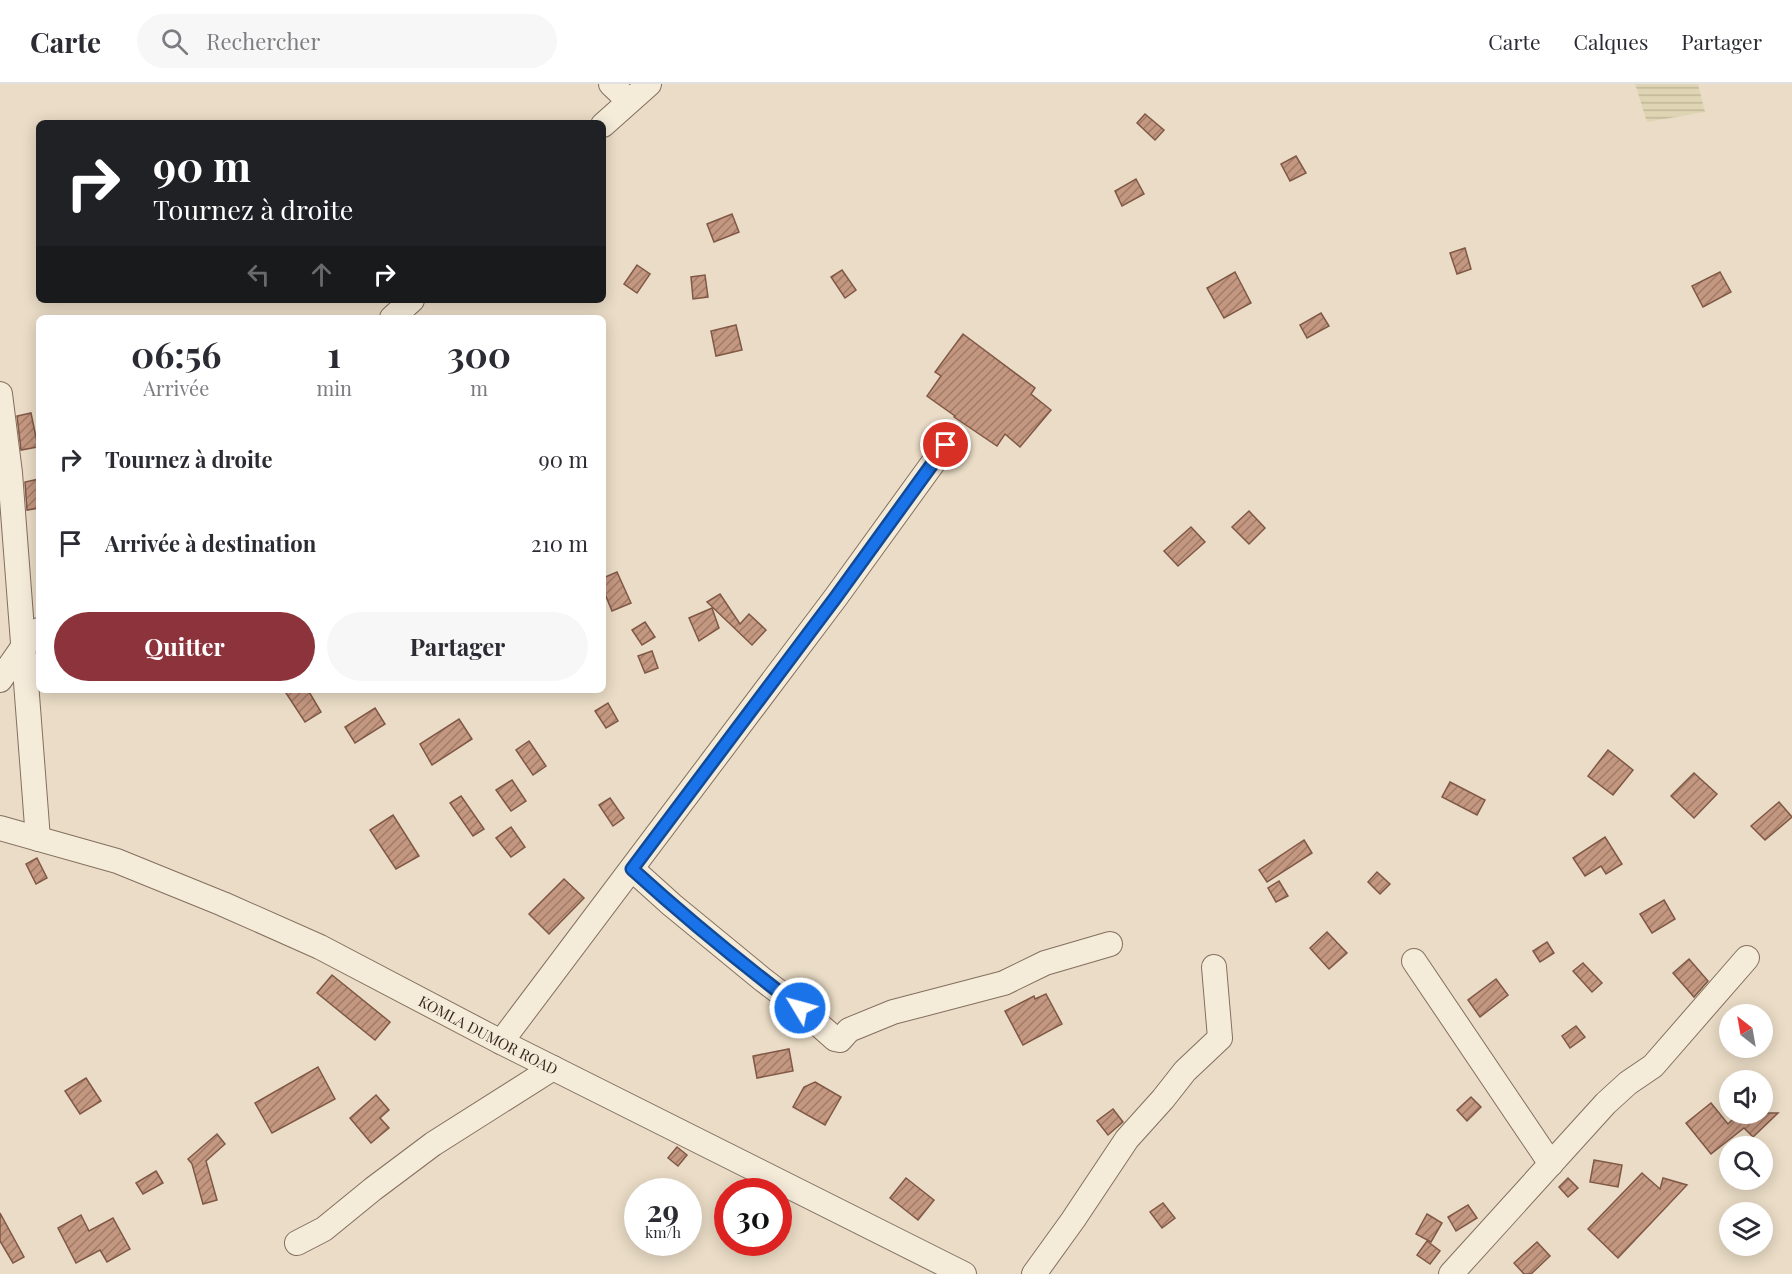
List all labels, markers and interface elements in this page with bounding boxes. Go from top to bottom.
search box [137,14,557,68]
text: Carte [30,23,101,60]
icon: search [158,25,191,58]
text: Rechercher [206,26,320,56]
text: Carte [1488,27,1541,55]
text: Calques [1574,27,1648,55]
text: Partager [1681,27,1762,55]
text: 90 m [153,137,251,193]
icon: right [54,144,132,222]
text: Tournez à droite [153,191,353,227]
icon: left [242,258,275,291]
icon: ahead [305,258,338,291]
icon: right [368,258,401,291]
text: 06:56 [131,329,222,377]
text: 1 [327,329,341,377]
text: 300 [447,329,511,377]
text: Arrivée [143,374,209,401]
text: min [316,374,352,401]
text: m [470,374,488,401]
pin [920,419,971,470]
icon: arrive [929,428,962,461]
icon: right [54,443,87,476]
text: Tournez à droite [105,444,273,474]
text: 90 m [539,444,588,474]
icon: arrive [54,527,87,560]
text: Arrivée à destination [105,528,316,558]
text: 210 m [531,528,588,558]
button: Quitter [54,612,315,681]
button: Partager [327,612,588,681]
position arrow [768,976,832,1040]
street label: KOMLA DUMOR ROAD [415,991,562,1079]
north arrow [1719,1004,1773,1058]
map controls [1719,1004,1773,1256]
button: sound [1719,1070,1773,1124]
button: search [1719,1136,1773,1190]
speed limit sign: 30 [714,1178,792,1256]
text: 29 [647,1190,679,1230]
button: layers [1719,1202,1773,1256]
text: km/h [645,1222,681,1242]

